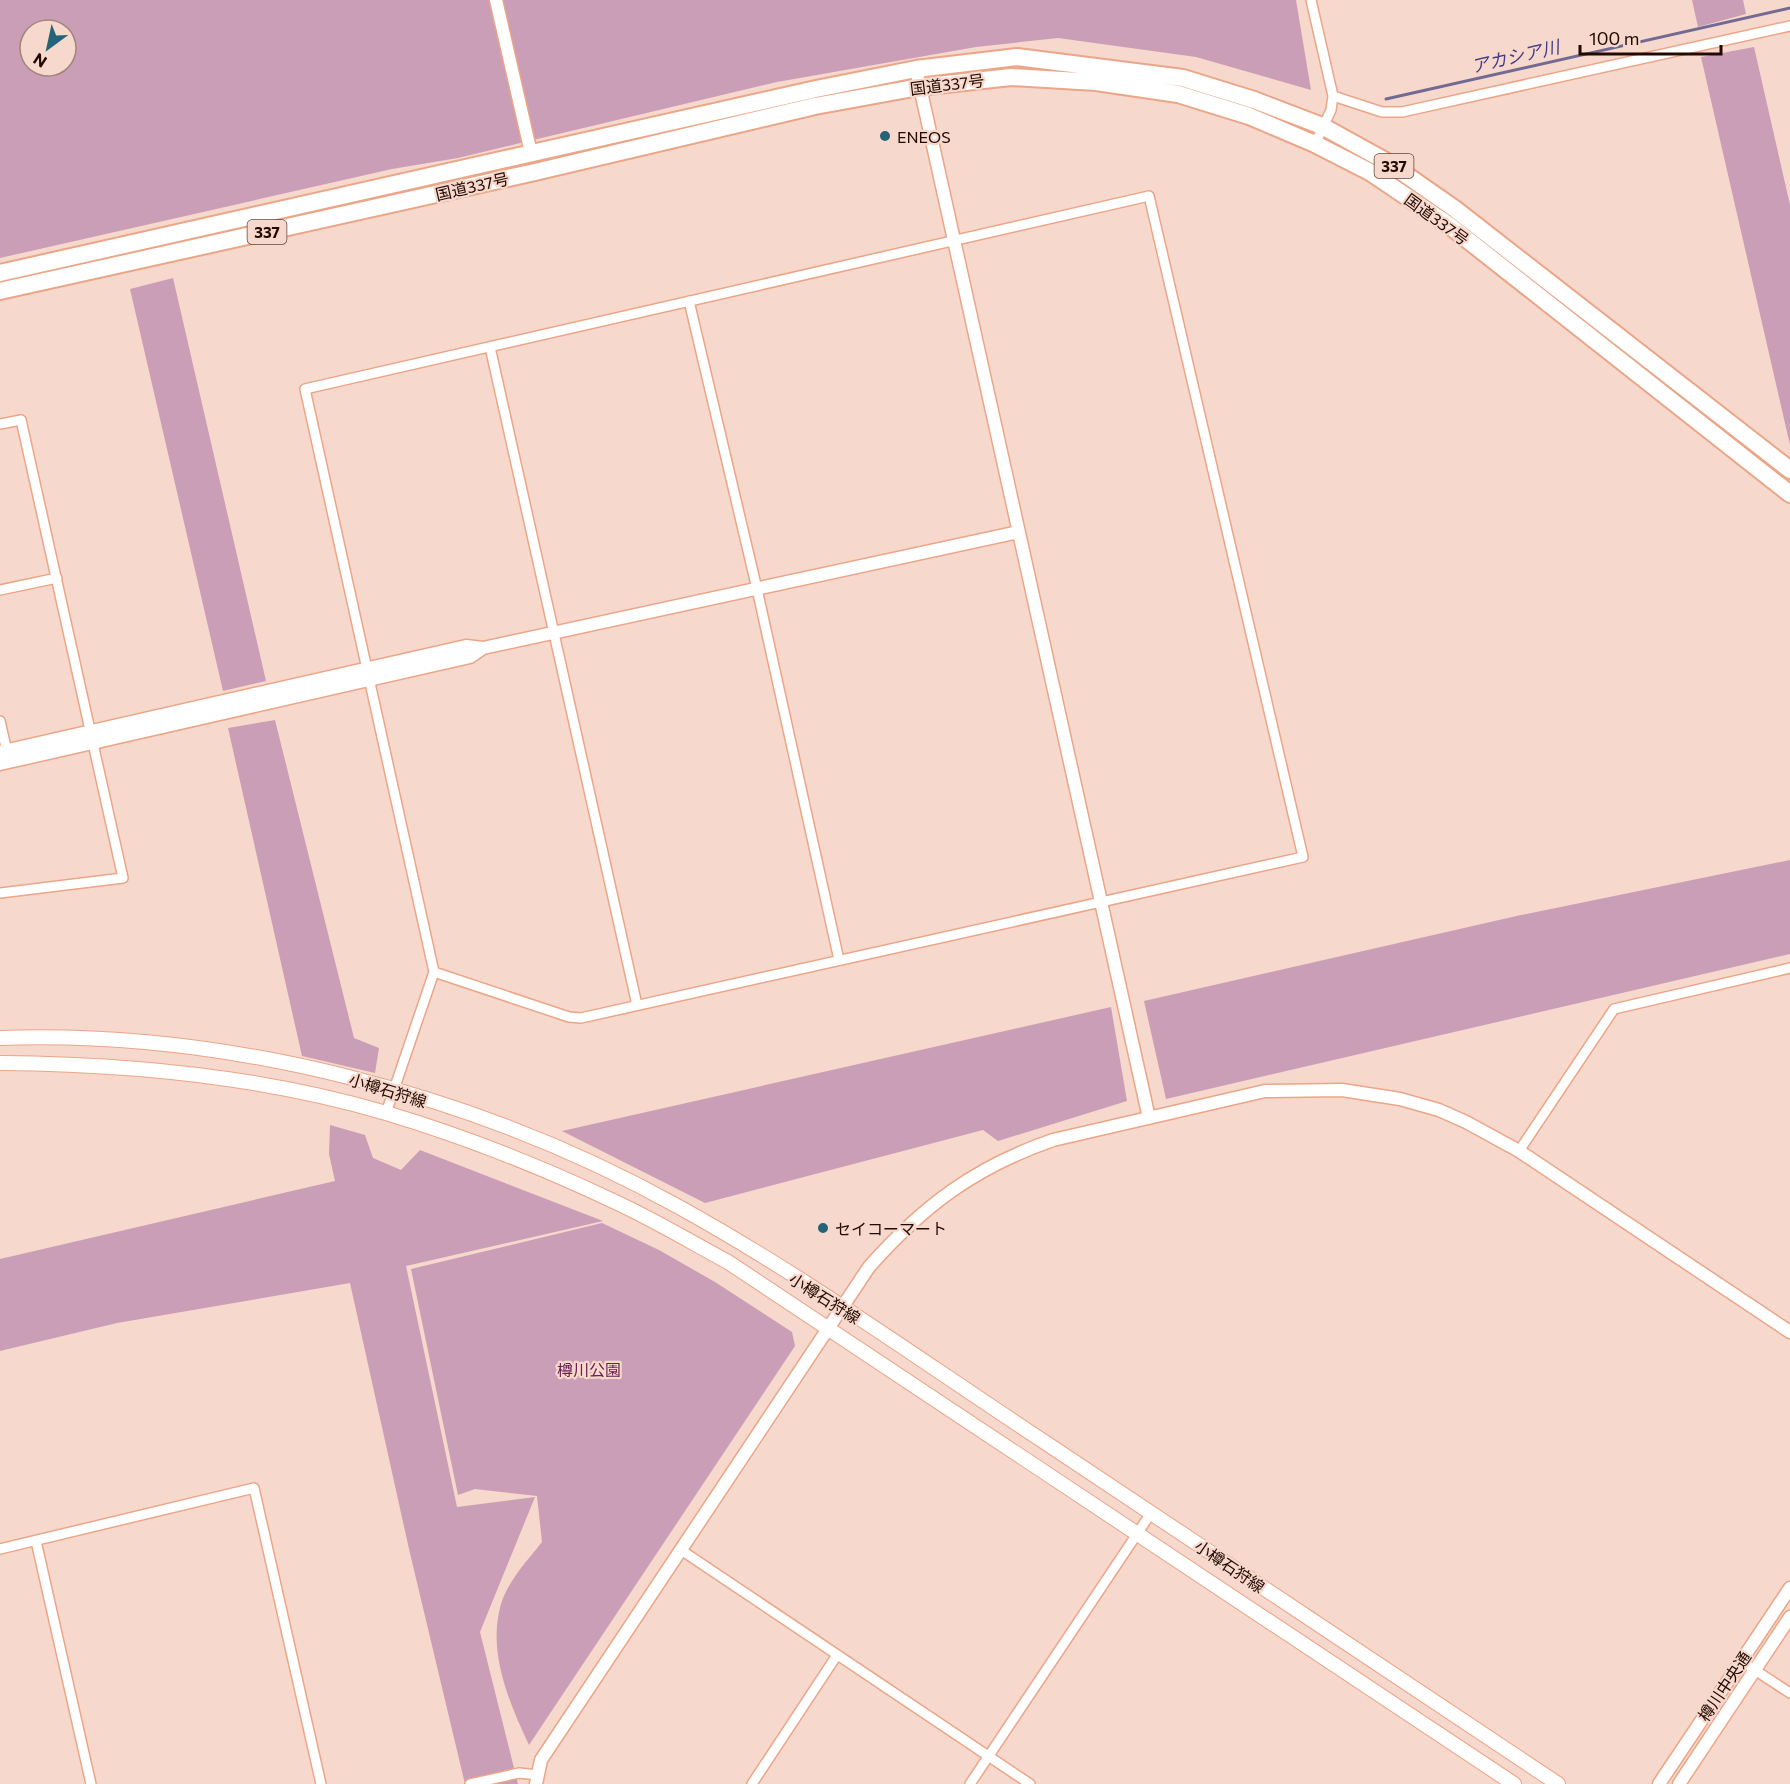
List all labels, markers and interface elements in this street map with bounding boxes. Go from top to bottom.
north arrow [18,18,78,78]
scale bar [1580,18,1721,56]
text: 100 m [1589,27,1639,49]
water label: アカシア川 [1469,35,1563,77]
text: N [29,50,50,72]
street label: 国道337号 [909,70,985,98]
place label: ENEOS [897,127,951,146]
marker: ENEOS [878,129,892,143]
road number: 337 [1374,154,1414,178]
street label: 国道337号 [434,168,510,204]
street label: 国道337号 [1401,189,1473,249]
road number: 337 [248,220,286,244]
street label: 小樽石狩線 [347,1069,429,1111]
place label: セイコーマート [835,1219,947,1238]
marker: セイコーマート [816,1221,830,1235]
street label: 小樽石狩線 [786,1269,864,1327]
park label: 樽川公園 [557,1360,621,1379]
street label: 小樽石狩線 [1192,1536,1268,1596]
street label: 樽川中央通 [1694,1648,1754,1724]

